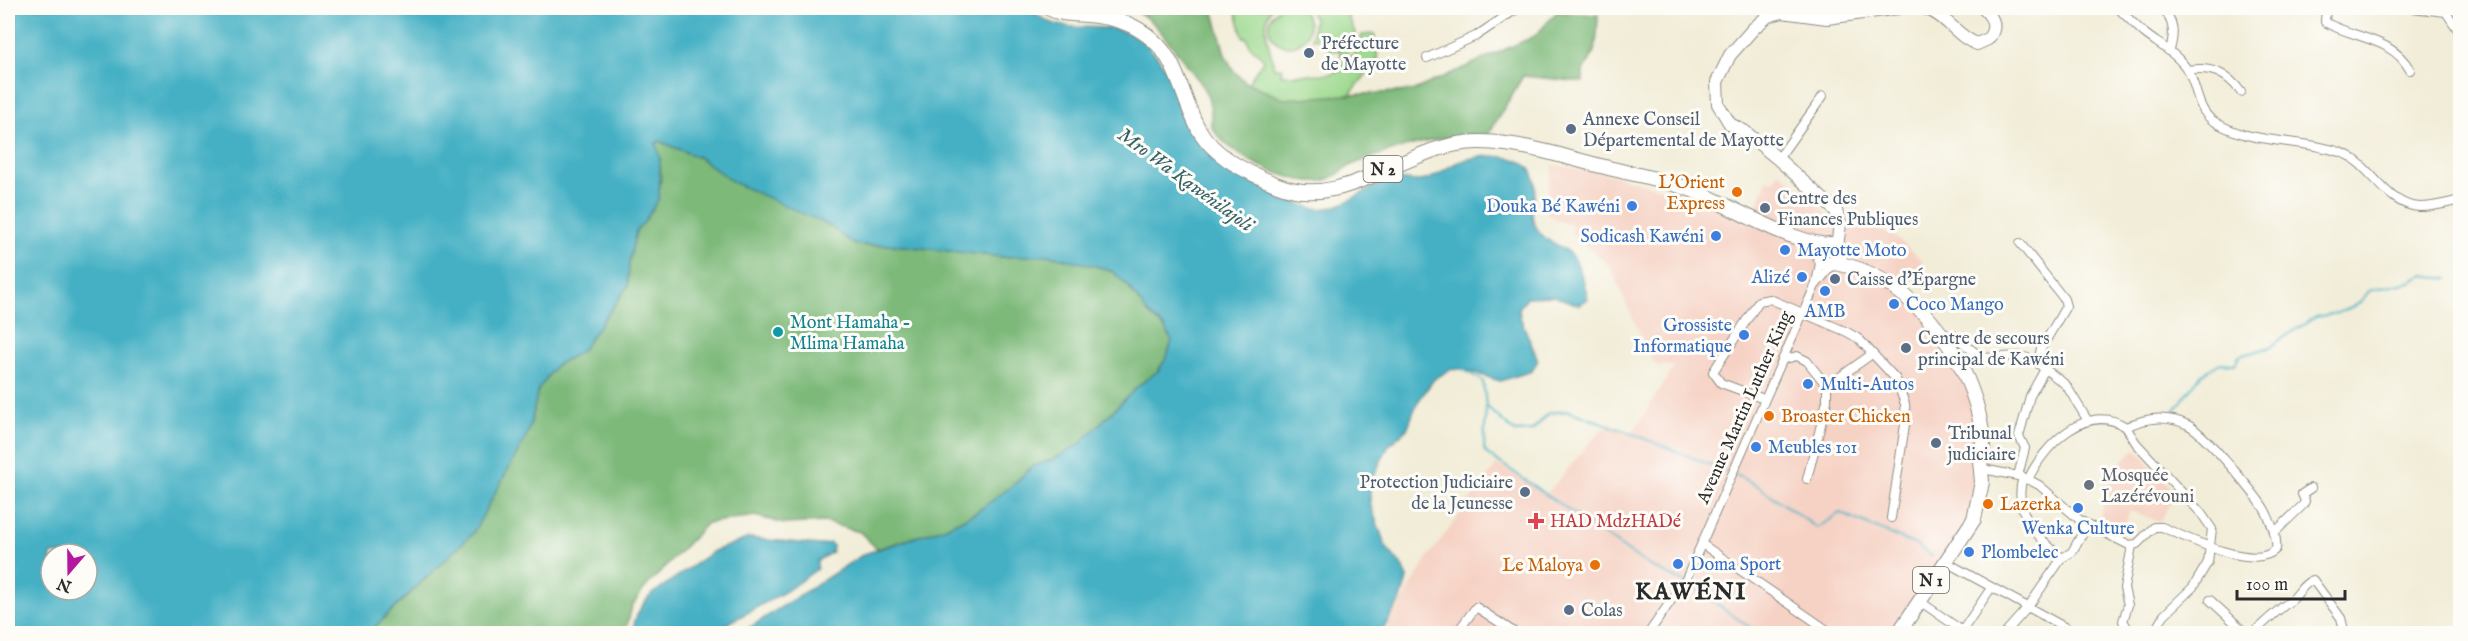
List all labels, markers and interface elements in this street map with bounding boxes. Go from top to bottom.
place label: Préfecture de Mayotte [1321,33,1406,77]
marker: Préfecture de Mayotte [1302,46,1316,60]
place label: Annexe Conseil Départemental de Mayotte [1582,109,1784,153]
marker: Annexe Conseil Départemental de Mayotte [1564,122,1578,136]
water label: Mro Wa Kawénilajoli [1112,123,1259,239]
road number: N 2 [1364,156,1402,182]
place label: L'Orient Express [1658,172,1725,216]
marker: L'Orient Express [1730,185,1744,199]
place label: Centre des Finances Publiques [1777,188,1918,232]
place label: Douka Bé Kawéni [1486,196,1620,219]
marker: Douka Bé Kawéni [1625,199,1639,213]
marker: Centre des Finances Publiques [1758,201,1772,215]
place label: Sodicash Kawéni [1580,226,1704,249]
marker: Sodicash Kawéni [1709,229,1723,243]
place label: Mayotte Moto [1797,240,1907,263]
marker: Mayotte Moto [1778,243,1792,257]
place label: Alizé [1750,267,1790,290]
place label: Caisse d'Épargne [1847,267,1976,292]
marker: Alizé [1795,270,1809,284]
marker: Caisse d'Épargne [1828,272,1842,286]
marker: AMB [1818,284,1832,298]
place label: Coco Mango [1906,294,2004,317]
marker: Coco Mango [1887,297,1901,311]
place label: AMB [1803,301,1846,324]
street label: Avenue Martin Luther King [1692,307,1798,508]
place label: Mont Hamaha - Mlima Hamaha [790,312,911,356]
place label: Grossiste Informatique [1633,315,1732,359]
marker: Mont Hamaha - Mlima Hamaha [771,325,785,339]
marker: Grossiste Informatique [1737,328,1751,342]
place label: Centre de secours principal de Kawéni [1918,328,2065,372]
marker: Centre de secours principal de Kawéni [1899,341,1913,355]
place label: Multi-Autos [1820,374,1914,397]
marker: Multi-Autos [1801,377,1815,391]
place label: Broaster Chicken [1781,406,1911,429]
marker: Broaster Chicken [1762,409,1776,423]
place label: Tribunal judiciaire [1946,423,2016,467]
marker: Tribunal judiciaire [1929,436,1943,450]
place label: Meubles 101 [1768,437,1857,460]
marker: Meubles 101 [1749,440,1763,454]
place label: Mosquée Lazérévouni [2101,465,2194,509]
place label: Protection Judiciaire de la Jeunesse [1360,472,1513,516]
marker: Mosquée Lazérévouni [2082,478,2096,492]
marker: Protection Judiciaire de la Jeunesse [1518,485,1532,499]
place label: Lazerka [2000,494,2061,517]
marker: Lazerka [1981,497,1995,511]
marker: Wenka Culture [2071,501,2085,515]
place label: HAD MdzHADé [1550,511,1681,534]
marker: HAD MdzHADé [1527,512,1545,530]
place label: Wenka Culture [2022,518,2134,541]
north arrow [39,542,99,602]
place label: Plombelec [1981,542,2059,565]
marker: Plombelec [1962,545,1976,559]
place label: Doma Sport [1690,554,1781,577]
place label: Le Maloya [1502,555,1583,578]
marker: Doma Sport [1671,557,1685,571]
marker: Le Maloya [1588,558,1602,572]
scale bar [2237,563,2345,601]
road number: N 1 [1913,567,1949,593]
text: N [54,572,75,596]
text: 100 m [2246,574,2288,597]
district label: KAWÉNI [1635,577,1747,608]
place label: Colas [1581,600,1623,623]
marker: Colas [1562,603,1576,617]

